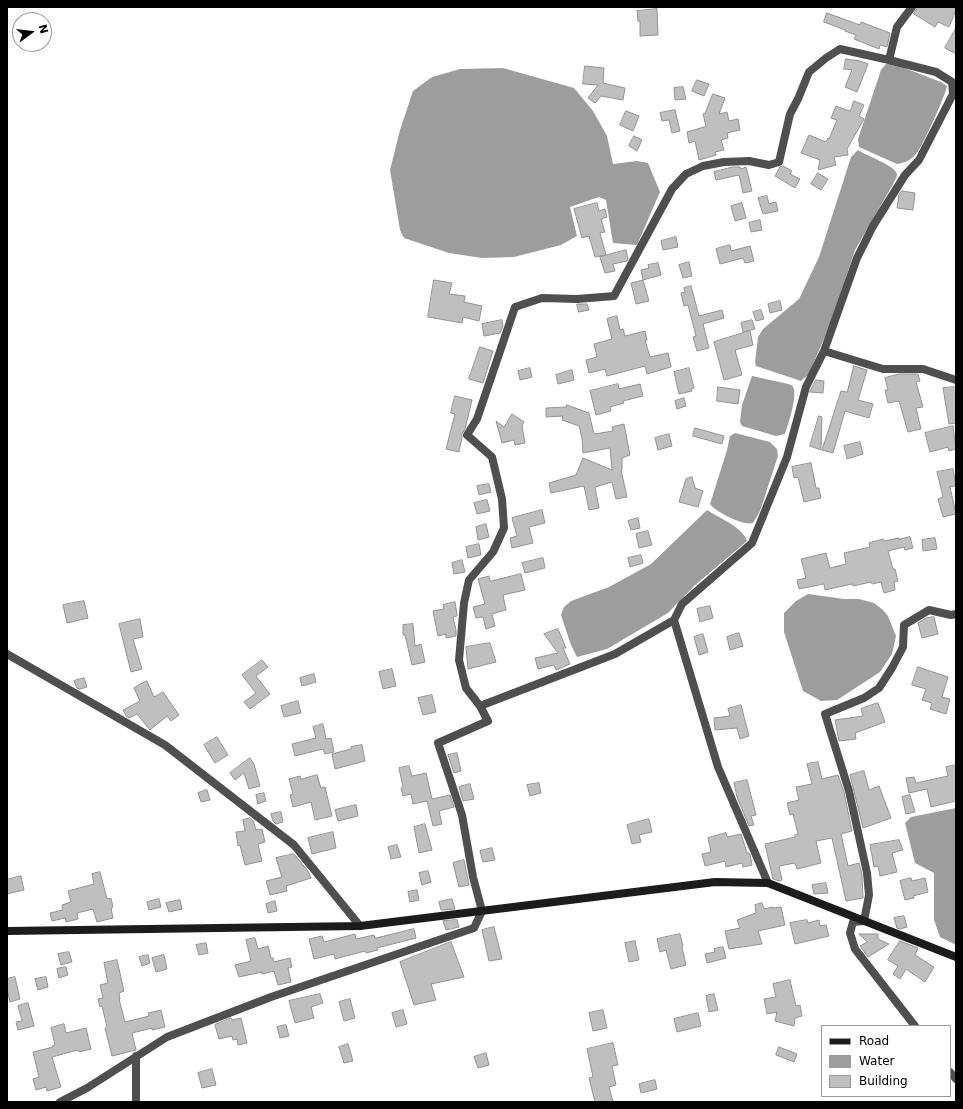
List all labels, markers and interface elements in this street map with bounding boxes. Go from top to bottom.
north arrow [12,12,52,52]
text: N [36,23,51,35]
legend [821,1025,951,1097]
text: Road [859,1034,889,1048]
text: Water [859,1054,894,1068]
text: Building [859,1074,908,1088]

